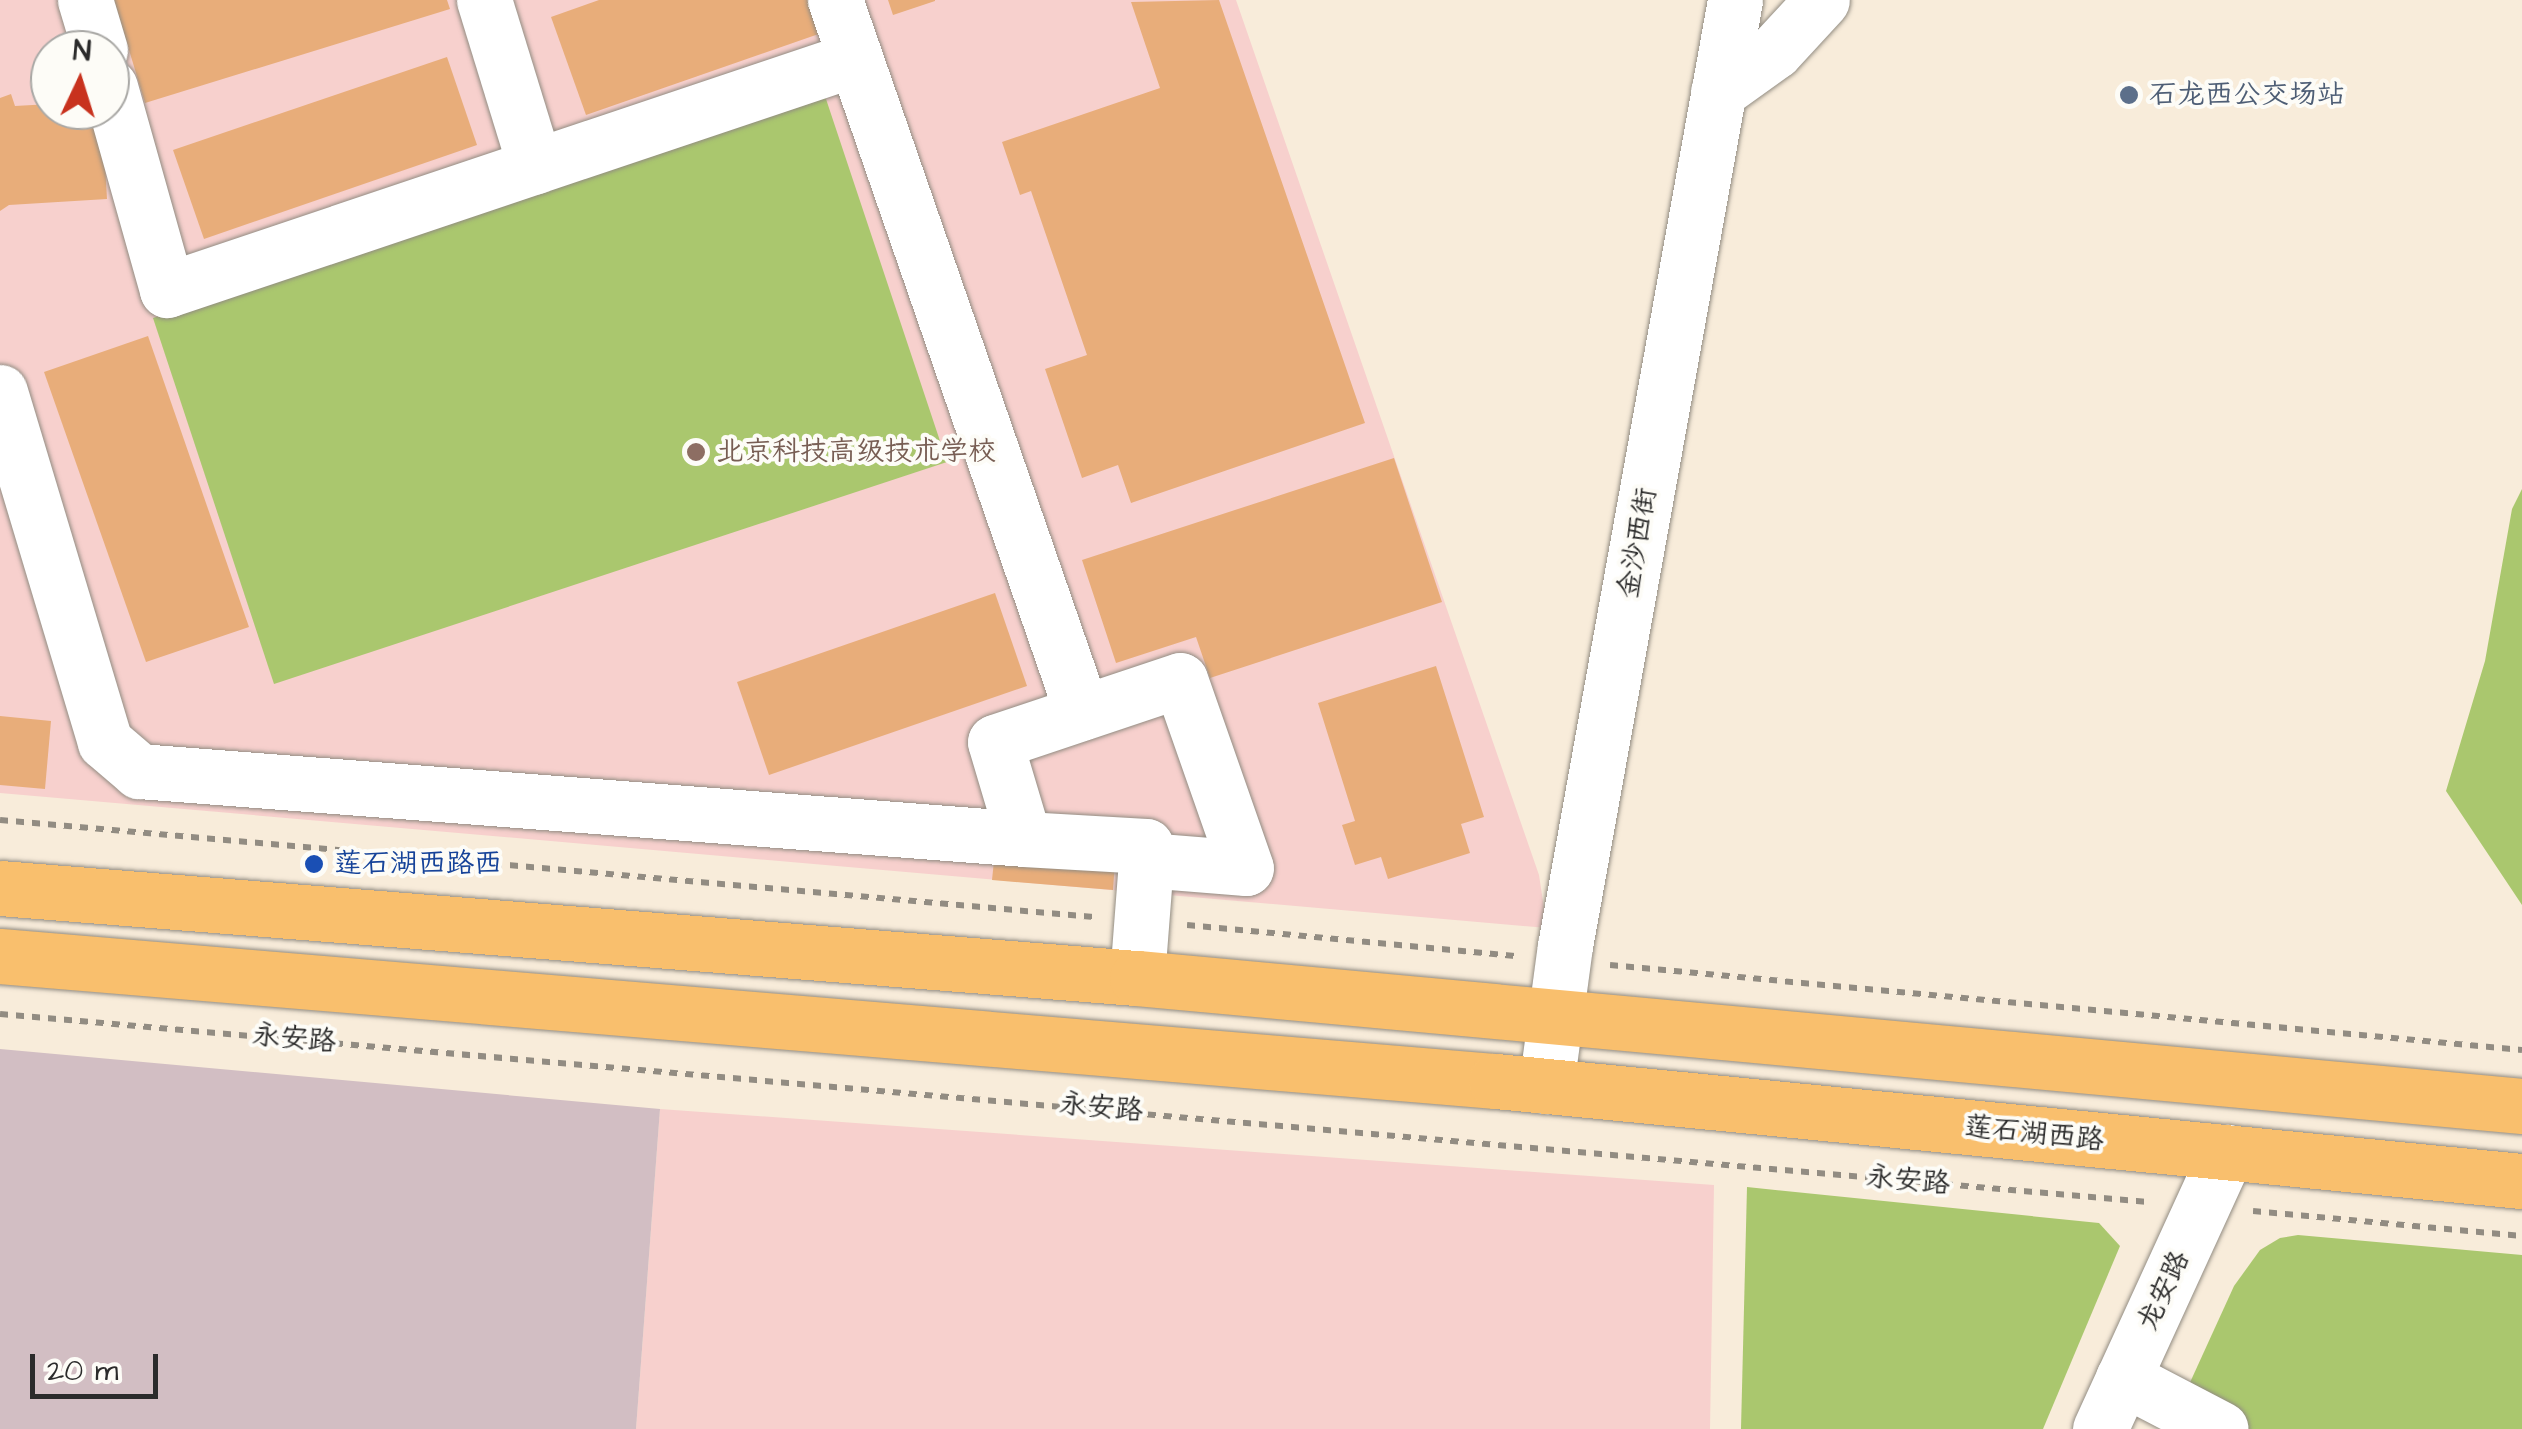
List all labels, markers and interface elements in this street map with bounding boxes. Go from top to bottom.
north arrow [30,30,130,130]
text: N [72,32,92,72]
place label: 石龙西公交场站 [2149,78,2345,112]
marker: 石龙西公交场站 [2118,84,2140,106]
place label: 北京科技高级技术学校 [716,435,996,469]
marker: 北京科技高级技术学校 [685,441,707,463]
street label: 金沙西街 [1612,485,1664,601]
place label: 莲石湖西路西 [334,847,502,881]
marker: 莲石湖西路西 [303,853,325,875]
street label: 永安路 [251,1019,337,1059]
street label: 永安路 [1058,1088,1144,1128]
street label: 莲石湖西路 [1963,1110,2105,1158]
street label: 永安路 [1865,1161,1951,1201]
street label: 龙安路 [2131,1246,2197,1336]
scale bar [35,1334,162,1396]
text: 20 m [47,1350,118,1392]

